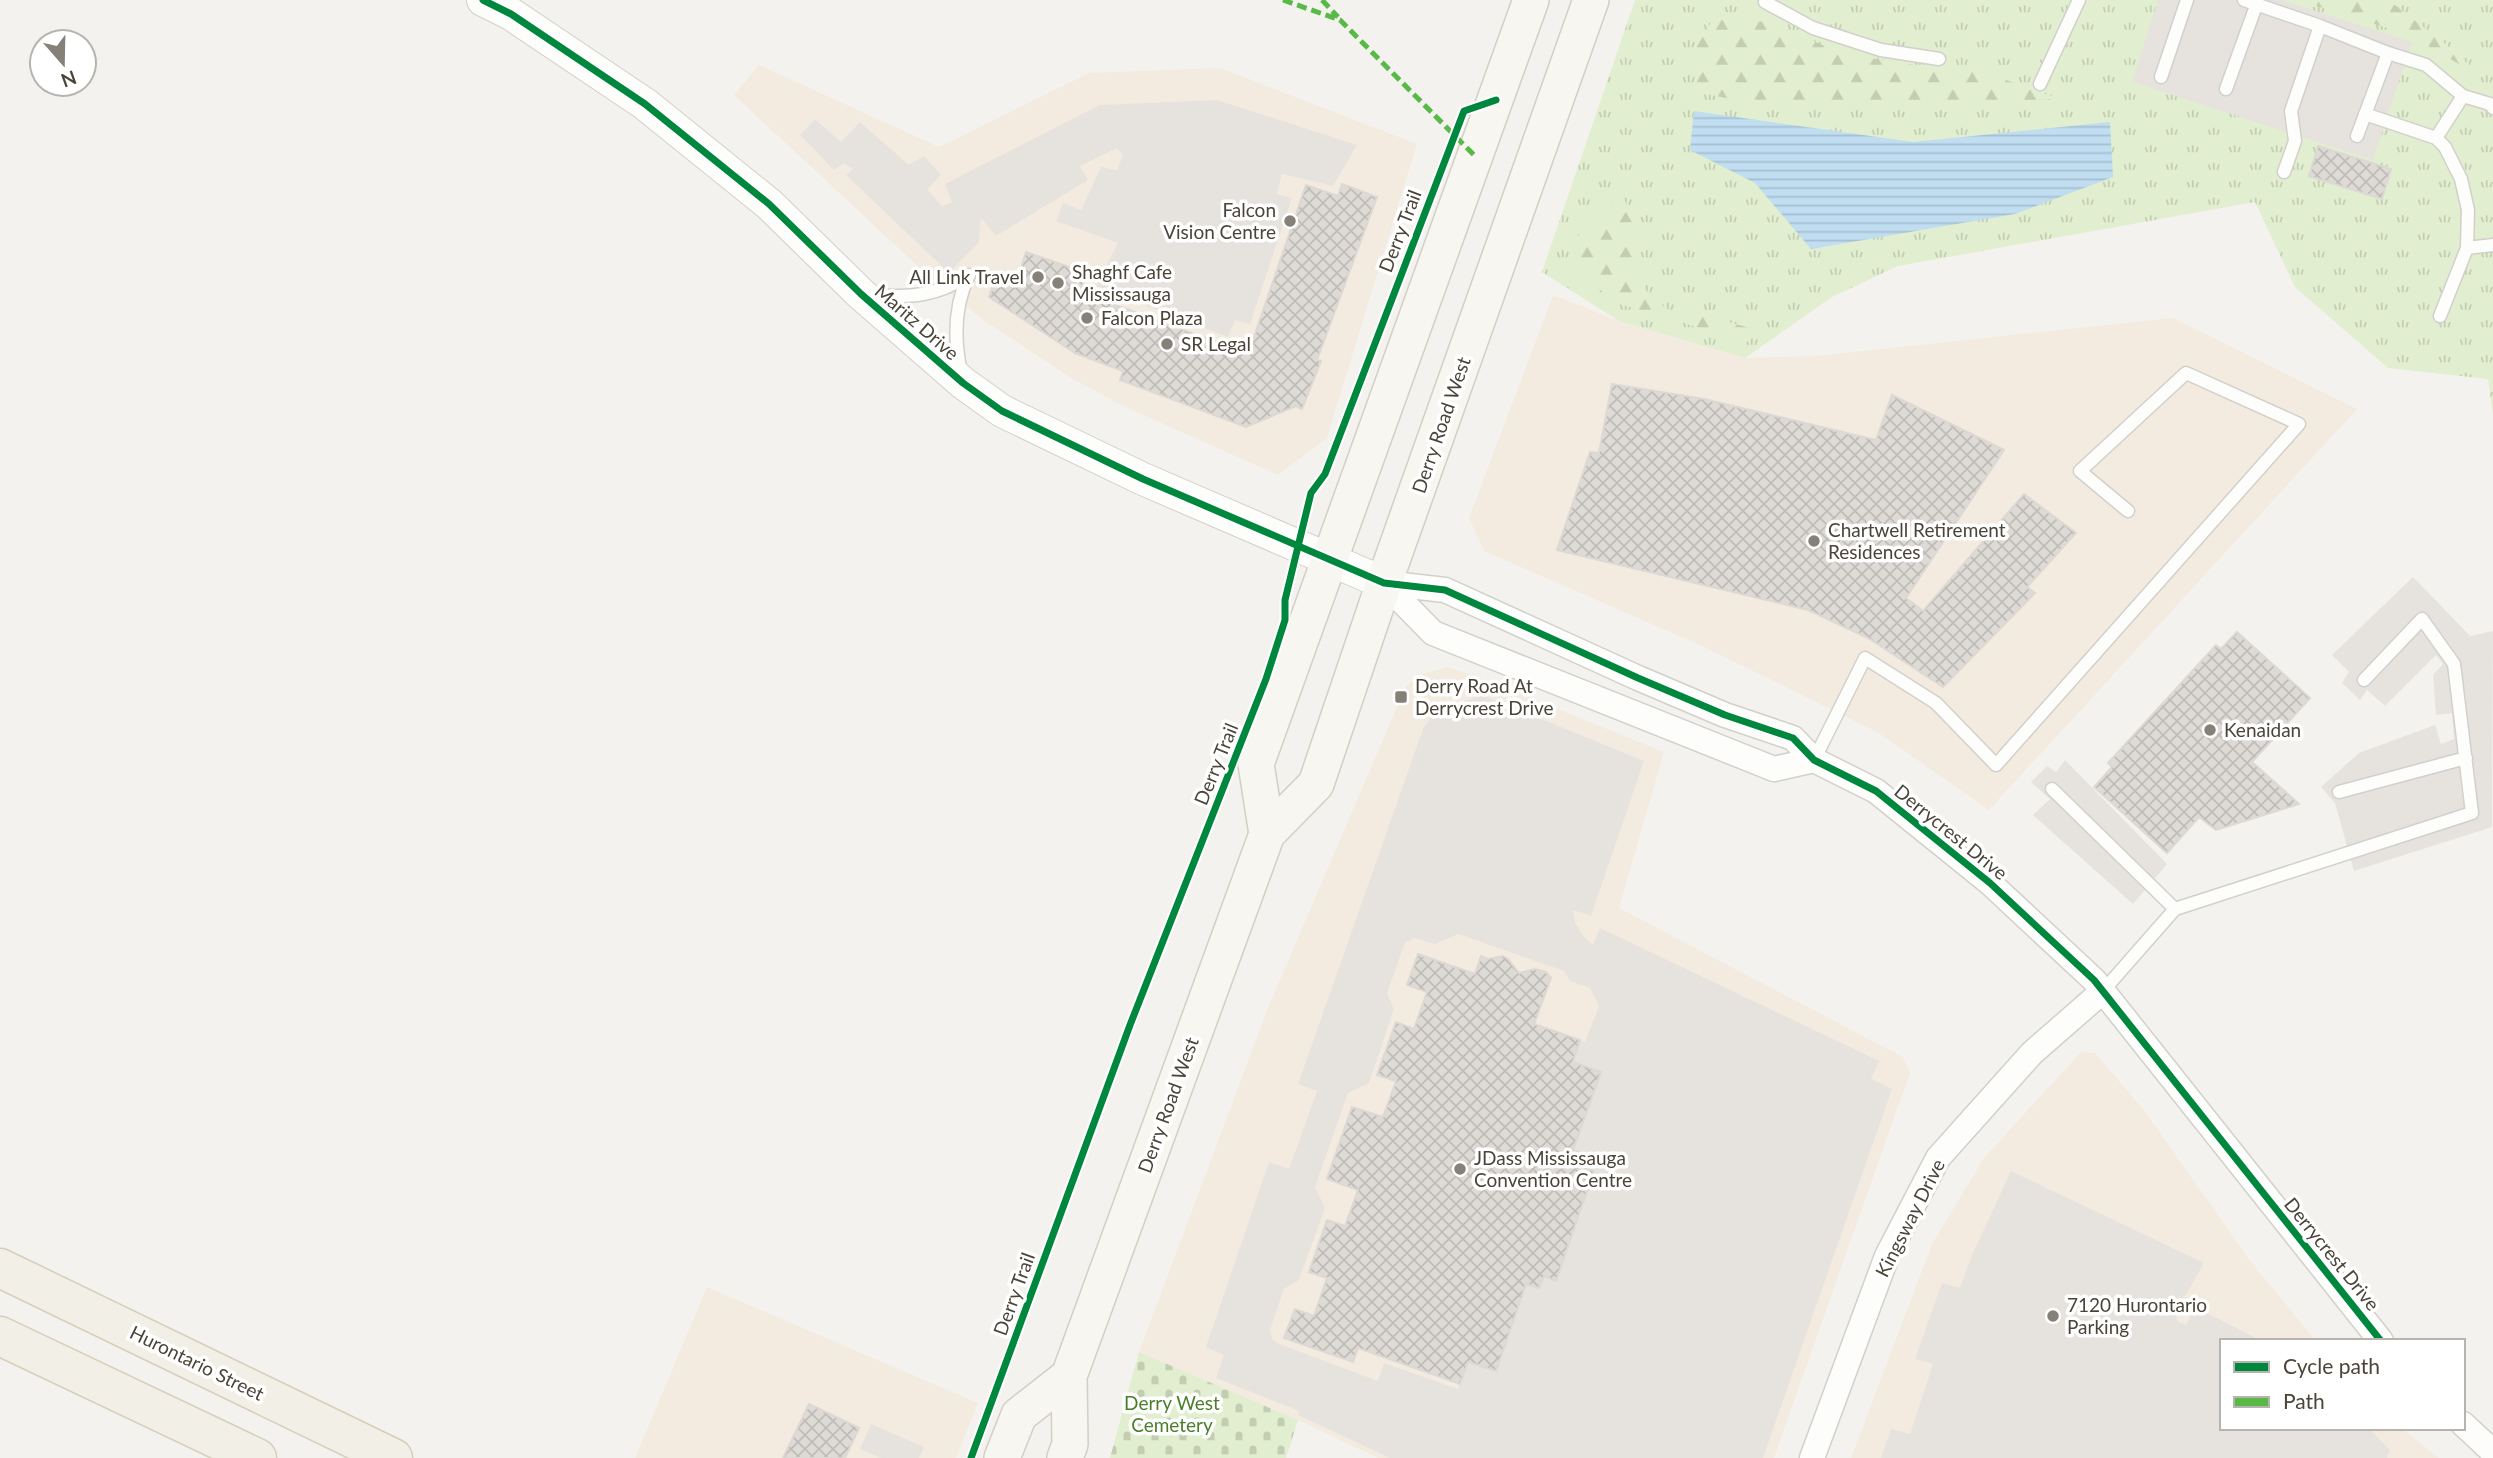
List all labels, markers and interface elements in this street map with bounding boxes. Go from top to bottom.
north arrow [28,28,98,98]
text: N [58,66,80,93]
street label: Derry Trail [1373,186,1426,275]
place label: Falcon Vision Centre [1163,198,1276,243]
marker: Falcon Vision Centre [1282,213,1298,229]
place label: Shaghf Cafe Mississauga [1072,260,1172,305]
place label: All Link Travel [909,265,1024,288]
marker: All Link Travel [1030,269,1046,285]
marker: Shaghf Cafe Mississauga [1050,275,1066,291]
street label: Maritz Drive [871,279,964,364]
place label: Falcon Plaza [1101,306,1203,329]
marker: Falcon Plaza [1079,310,1095,326]
place label: SR Legal [1181,332,1251,355]
marker: SR Legal [1159,336,1175,352]
street label: Derry Road West [1406,353,1475,496]
place label: Chartwell Retirement Residences [1828,518,2006,563]
marker: Chartwell Retirement Residences [1806,533,1822,549]
place label: Derry Road At Derrycrest Drive [1415,674,1554,719]
marker: Derry Road At Derrycrest Drive [1393,689,1409,705]
place label: Kenaidan [2224,718,2301,741]
street label: Derry Trail [1189,720,1242,808]
marker: Kenaidan [2202,722,2218,738]
street label: Derrycrest Drive [1890,779,2012,884]
street label: Derry Road West [1132,1034,1203,1176]
place label: JDass Mississauga Convention Centre [1474,1146,1632,1191]
street label: Kingsway Drive [1870,1155,1949,1281]
marker: JDass Mississauga Convention Centre [1452,1161,1468,1177]
street label: Derrycrest Drive [2280,1193,2385,1315]
street label: Derry Trail [988,1249,1039,1338]
place label: 7120 Hurontario Parking [2067,1293,2207,1338]
marker: 7120 Hurontario Parking [2045,1308,2061,1324]
street label: Hurontario Street [127,1320,268,1405]
legend [2220,1339,2465,1430]
text: Cycle path [2283,1353,2380,1378]
text: Path [2283,1388,2325,1413]
park label: Derry West Cemetery [1124,1391,1220,1436]

